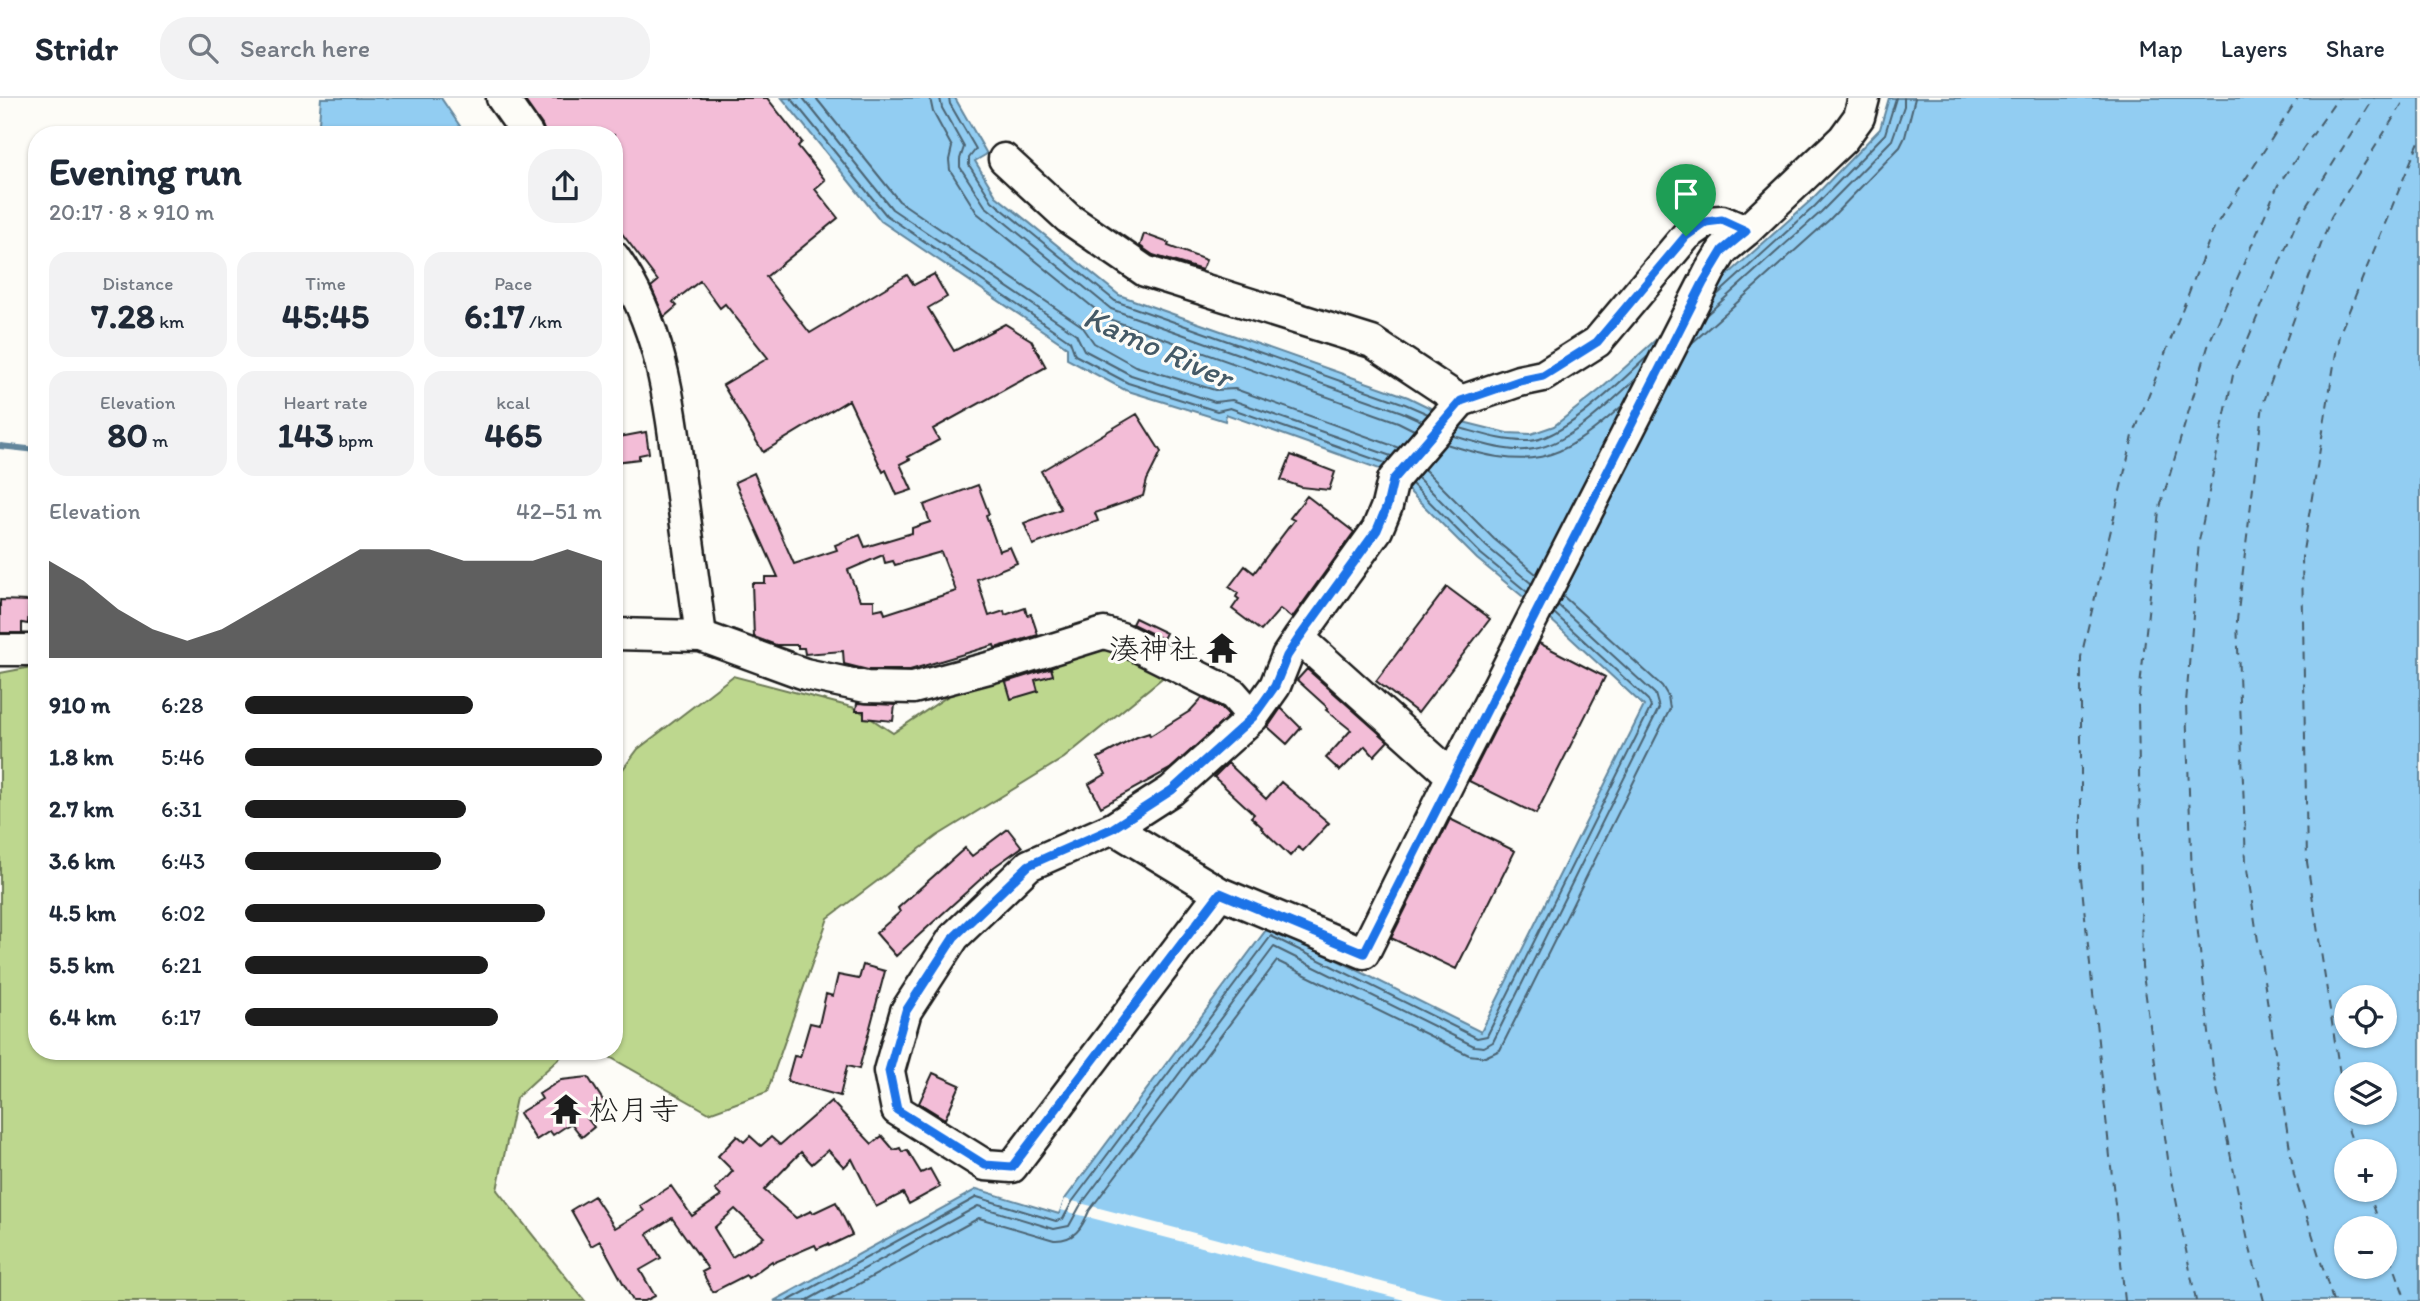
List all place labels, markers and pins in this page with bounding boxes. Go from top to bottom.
pin [1656,164,1716,236]
place label: 湊神社 [1109,630,1199,667]
temple icon: 湊神社 [1205,631,1239,665]
place label: 松月寺 [589,1091,679,1128]
temple icon: 松月寺 [549,1092,583,1126]

